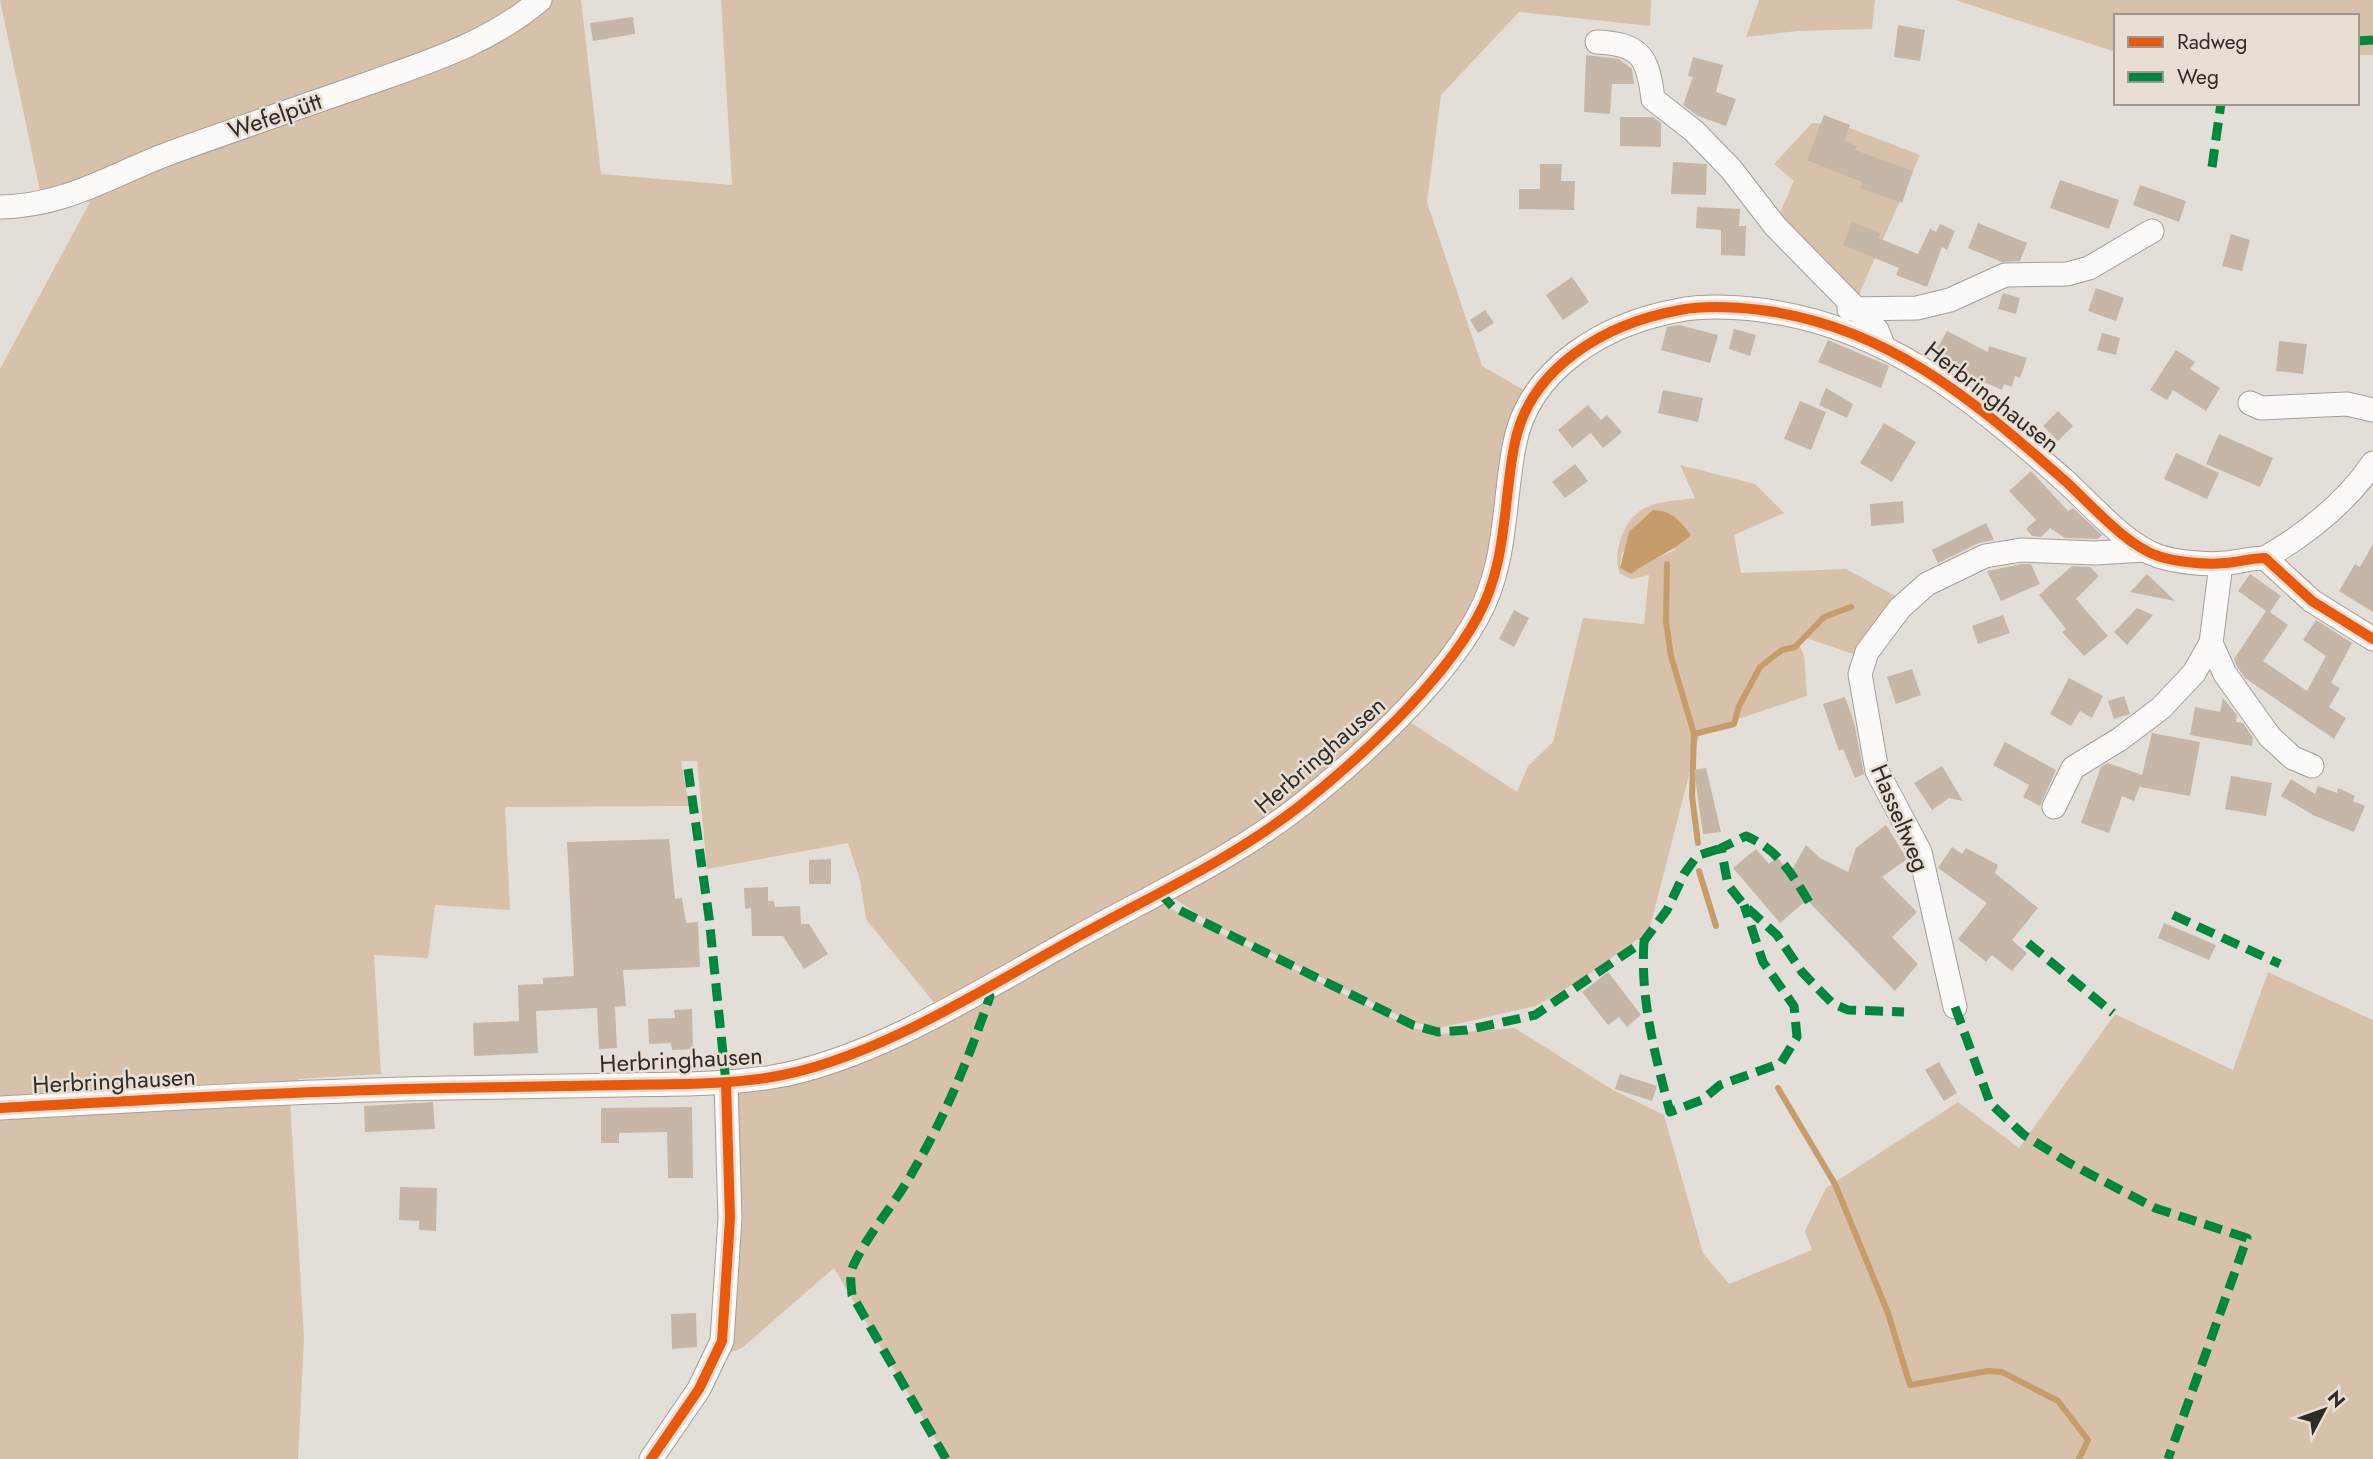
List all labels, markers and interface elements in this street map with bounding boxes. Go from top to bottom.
legend [2114,14,2359,105]
text: Radweg [2177,27,2248,57]
text: Weg [2177,62,2219,92]
street label: Wefelpütt [223,83,326,148]
street label: Herbringhausen [1917,332,2068,461]
street label: Herbringhausen [1246,688,1393,821]
street label: Hasseltweg [1862,759,1939,877]
street label: Herbringhausen [598,1038,764,1081]
street label: Herbringhausen [31,1059,197,1102]
north arrow [2289,1375,2359,1445]
text: N [2321,1385,2352,1414]

